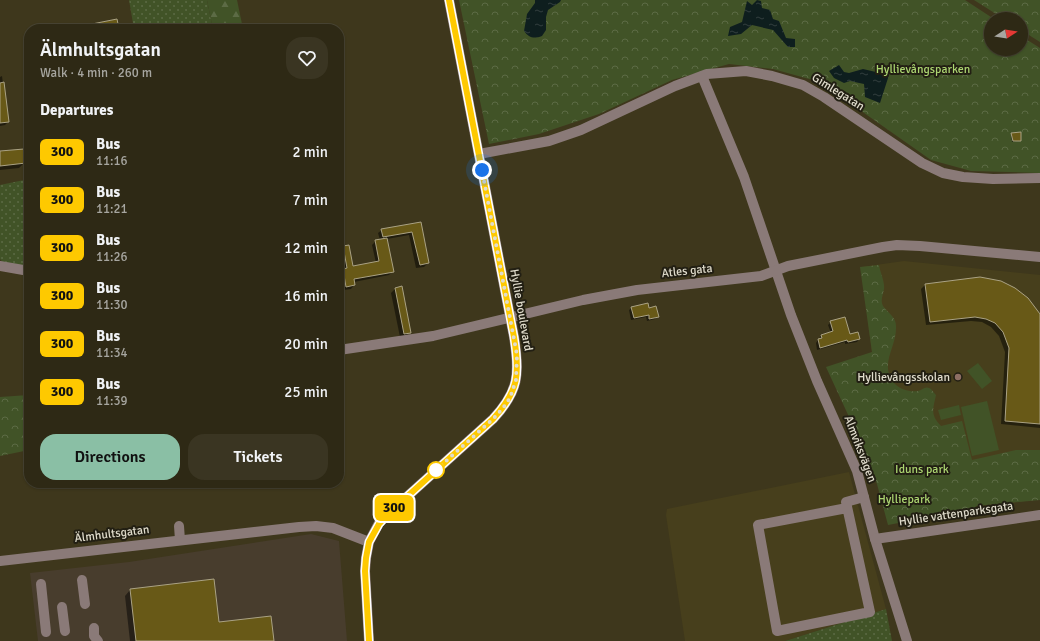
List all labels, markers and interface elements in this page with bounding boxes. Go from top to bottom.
north arrow [984,12,1028,56]
map controls [984,12,1028,56]
button: heart [286,37,328,79]
text: Älmhultsgatan [40,38,161,62]
park label: Hyllievångsparken [876,62,970,77]
text: Walk · 4 min · 260 m [40,65,152,81]
street label: Gimlegatan [809,70,867,114]
text: Departures [40,101,113,119]
text: Bus [96,135,120,153]
text: 300 [51,143,73,160]
text: 2 min [292,143,328,161]
text: 11:16 [96,153,128,169]
your location [472,160,492,180]
text: Bus [96,183,120,201]
text: 300 [51,191,73,208]
text: 7 min [292,191,328,209]
text: 11:21 [96,201,128,217]
text: Bus [96,231,120,249]
text: 300 [51,239,73,256]
text: 12 min [284,239,328,257]
text: 11:26 [96,249,128,265]
street label: Atles gata [661,261,713,281]
street label: Hyllie boulevard [506,268,536,352]
text: Bus [96,279,120,297]
text: 300 [51,287,73,304]
text: 16 min [284,287,328,305]
text: 11:30 [96,297,128,313]
text: Bus [96,327,120,345]
text: 300 [51,335,73,352]
text: 20 min [284,335,328,353]
text: 11:34 [96,345,128,361]
place label: Hyllievångsskolan [857,370,950,385]
marker: Hyllievångsskolan [953,372,963,382]
text: Bus [96,375,120,393]
text: 300 [51,383,73,400]
text: 25 min [284,383,328,401]
text: 11:39 [96,393,128,409]
street label: Almviksvägen [840,413,880,485]
button: Directions [40,434,180,480]
button: Tickets [188,434,328,480]
unlabelled marker [427,461,445,479]
park label: Iduns park [895,462,949,477]
park label: Hylliepark [878,492,930,507]
line badge: 300 [371,495,417,521]
text: 300 [383,499,405,516]
street label: Hyllie vattenparksgata [898,499,1014,529]
street label: Älmhultsgatan [74,522,150,546]

